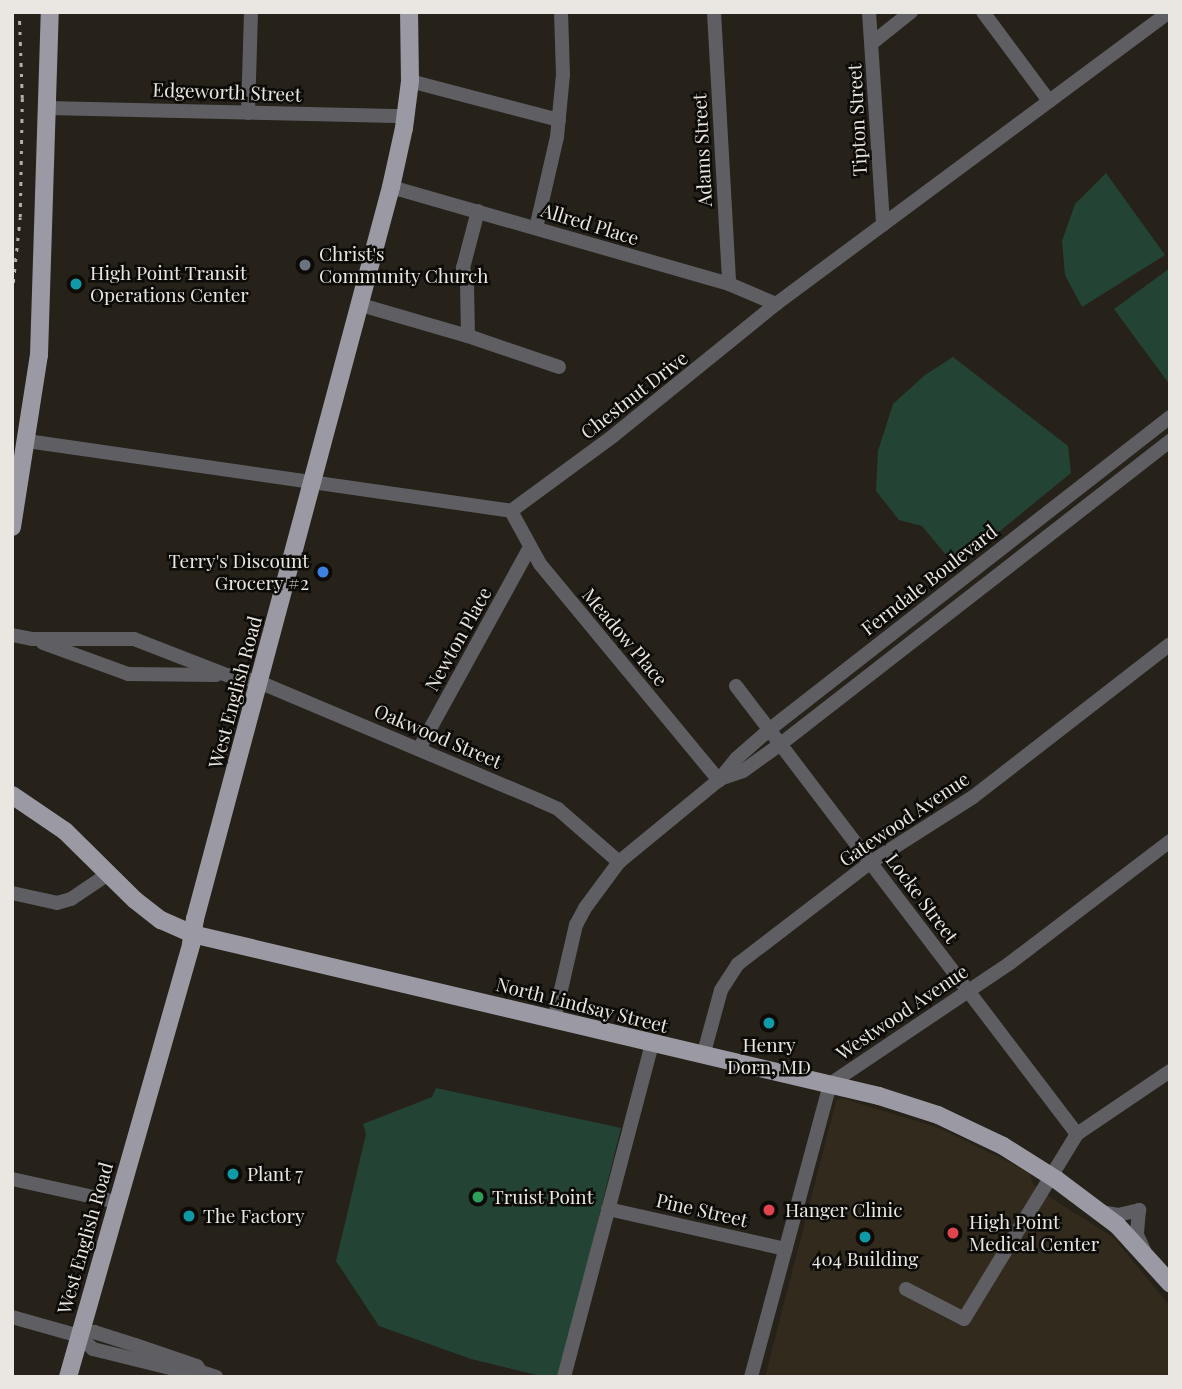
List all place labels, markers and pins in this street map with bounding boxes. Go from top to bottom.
place label: Christ's Community Church [319,243,489,287]
marker: Christ's Community Church [297,257,313,273]
place label: High Point Transit Operations Center [90,262,249,306]
marker: High Point Transit Operations Center [68,276,84,292]
place label: Terry's Discount Grocery #2 [169,550,309,594]
marker: Terry's Discount Grocery #2 [315,564,331,580]
marker: Henry Dorn, MD [761,1015,777,1031]
place label: Henry Dorn, MD [727,1034,811,1078]
place label: Plant 7 [247,1163,303,1185]
marker: Plant 7 [225,1166,241,1182]
place label: Truist Point [492,1186,594,1208]
marker: Truist Point [470,1189,486,1205]
place label: Hanger Clinic [785,1199,903,1221]
marker: Hanger Clinic [759,1200,779,1220]
place label: The Factory [203,1205,305,1227]
marker: The Factory [181,1208,197,1224]
place label: High Point Medical Center [969,1211,1099,1255]
marker: High Point Medical Center [943,1223,963,1243]
marker: 404 Building [857,1229,873,1245]
place label: 404 Building [812,1248,918,1270]

